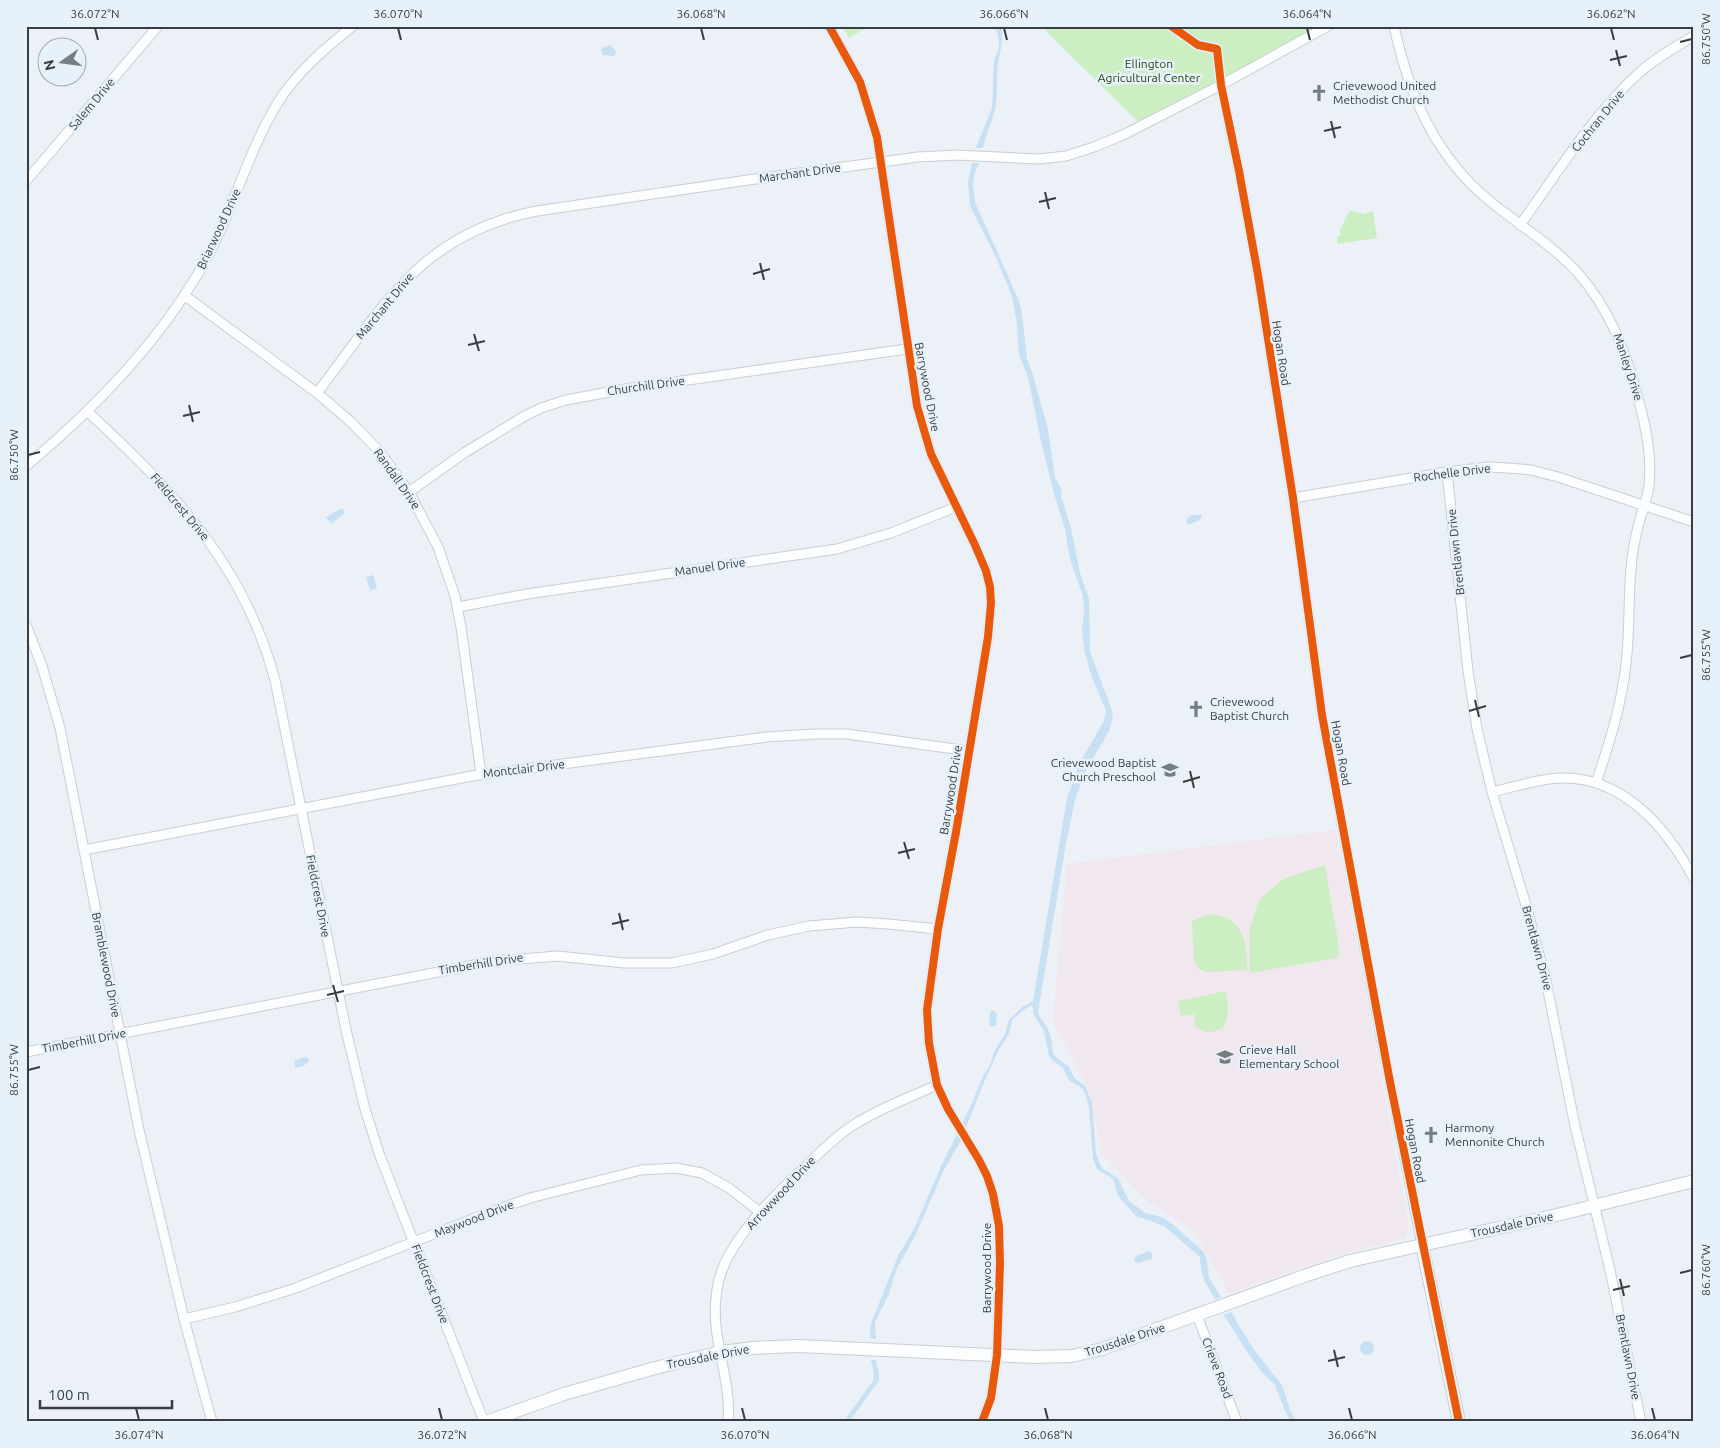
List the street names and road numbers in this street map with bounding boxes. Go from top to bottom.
street label: Salem Drive [66,75,117,132]
street label: Cochran Drive [1569,87,1626,154]
street label: Marchant Drive [758,160,842,185]
street label: Briarwood Drive [194,186,243,271]
street label: Marchant Drive [353,270,416,341]
street label: Hogan Road [1270,319,1293,386]
street label: Manley Drive [1611,331,1645,402]
street label: Barrywood Drive [912,341,943,433]
street label: Churchill Drive [606,374,686,397]
street label: Randall Drive [372,446,423,512]
street label: Rochelle Drive [1413,461,1491,484]
street label: Fieldcrest Drive [148,470,212,543]
street label: Brentlawn Drive [1444,508,1467,596]
street label: Manuel Drive [674,555,746,578]
street label: Hogan Road [1329,719,1354,786]
street label: Barrywood Drive [937,744,964,836]
street label: Montclair Drive [482,757,566,780]
street label: Fieldcrest Drive [304,854,333,938]
street label: Brentlawn Drive [1520,904,1555,992]
street label: Bramblewood Drive [90,911,123,1019]
street label: Timberhill Drive [438,950,524,977]
street label: Timberhill Drive [41,1026,127,1055]
street label: Hogan Road [1403,1117,1428,1184]
street label: Arrowwood Drive [744,1154,818,1232]
street label: Maywood Drive [432,1197,515,1240]
street label: Trousdale Drive [1469,1209,1554,1240]
street label: Barrywood Drive [980,1223,993,1313]
street label: Fieldcrest Drive [409,1242,452,1325]
street label: Brentlawn Drive [1614,1313,1643,1401]
street label: Trousdale Drive [1083,1320,1167,1359]
street label: Crieve Road [1200,1335,1235,1400]
street label: Trousdale Drive [665,1342,750,1371]

